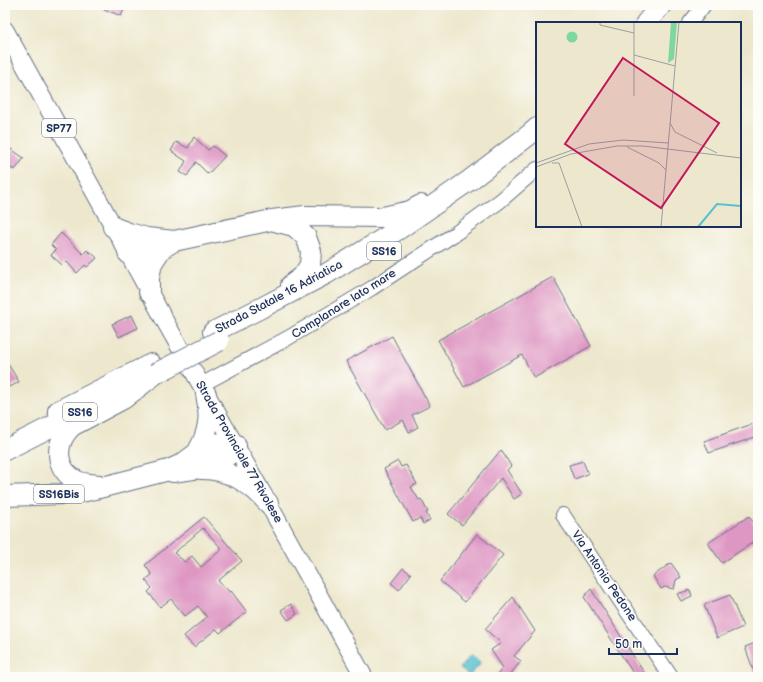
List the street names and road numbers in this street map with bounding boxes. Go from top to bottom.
road number: SP77 [42,119,76,137]
road number: SS16 [367,242,401,260]
street label: Strada Statale 16 Adriatica [213,257,345,337]
street label: Complanare lato mare [289,266,399,342]
street label: Strada Provinciale 77 Rivolese [192,378,286,526]
road number: SS16 [63,403,97,421]
road number: SS16Bis [34,485,84,503]
street label: Via Antonio Pedone [568,528,640,624]

